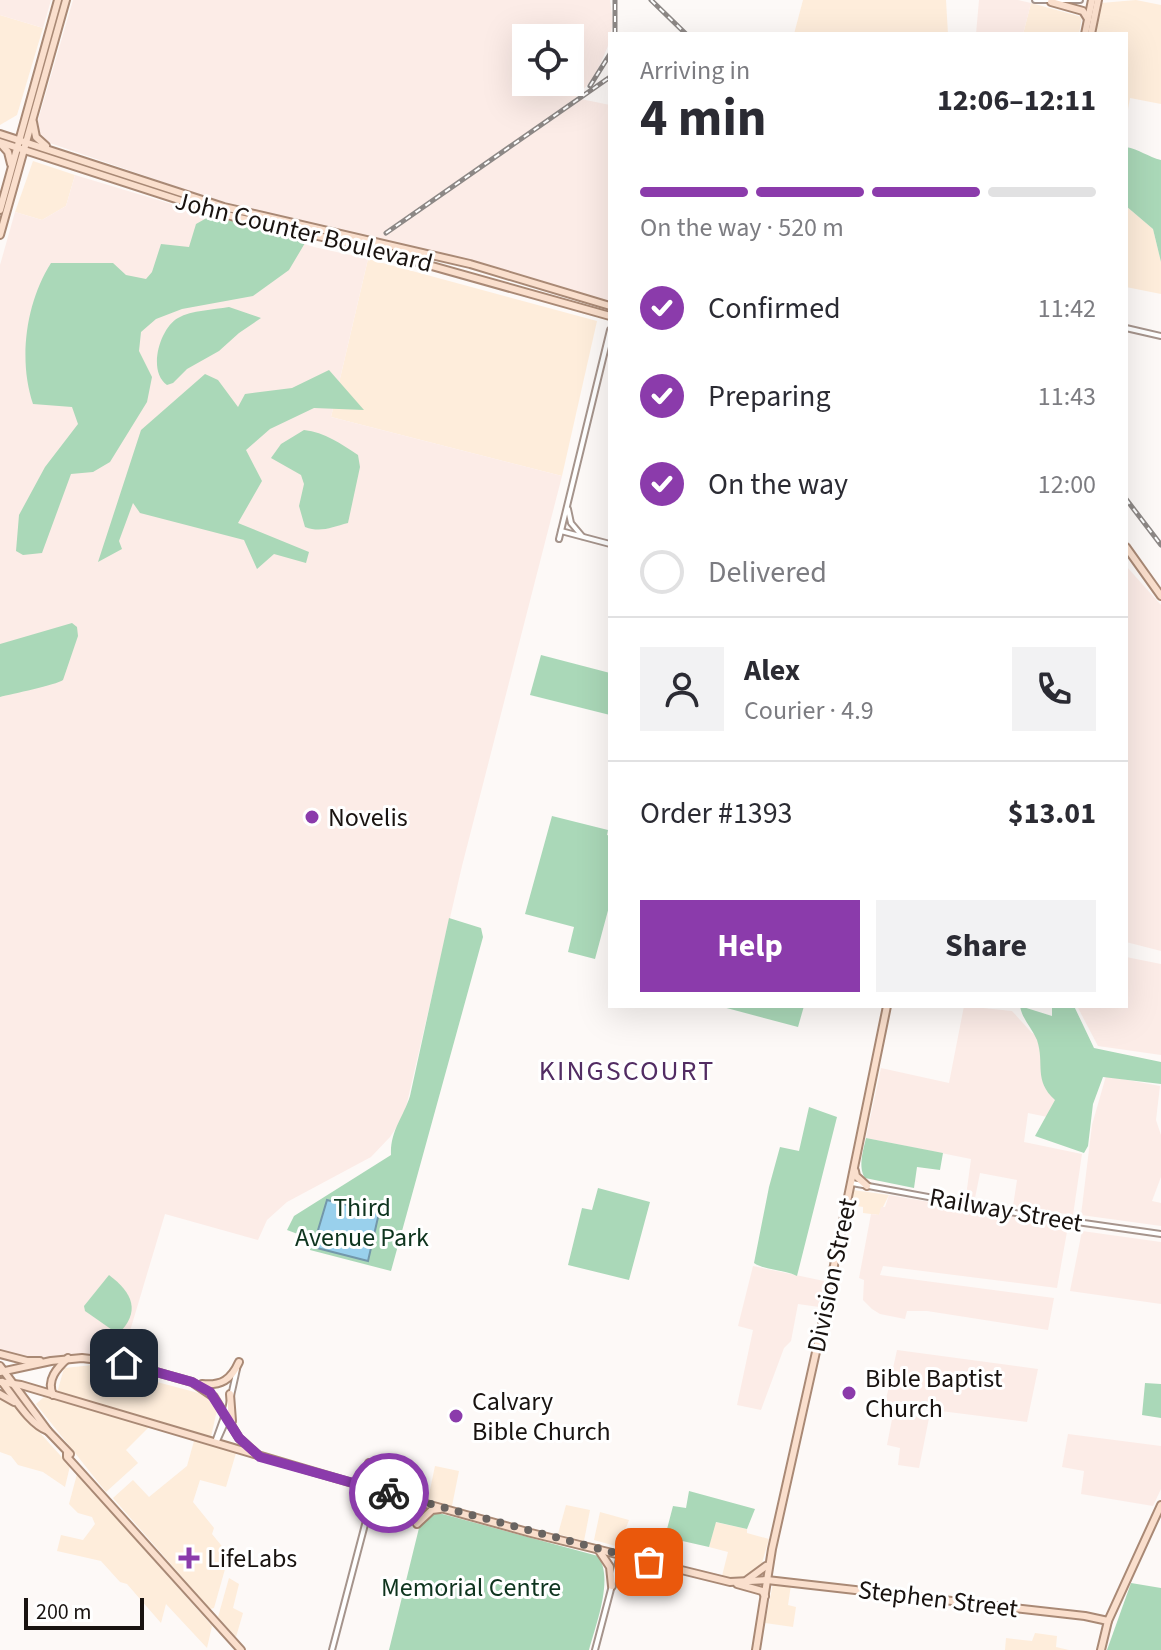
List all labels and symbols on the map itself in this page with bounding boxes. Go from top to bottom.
street label: John Counter Boulevard [171,182,437,282]
place label: Novelis [328,799,408,836]
marker: Novelis [303,808,321,826]
district label: KINGSCOURT [539,1051,715,1091]
street label: Railway Street [927,1178,1086,1242]
park label: Third Avenue Park [295,1189,429,1256]
street label: Division Street [798,1194,866,1356]
pin [90,1329,158,1397]
place label: Bible Baptist Church [865,1360,1003,1427]
place label: Calvary Bible Church [472,1383,611,1450]
marker: Bible Baptist Church [840,1384,858,1402]
marker: Calvary Bible Church [447,1407,465,1425]
courier [349,1453,429,1533]
pin [615,1528,683,1596]
place label: LifeLabs [207,1540,297,1577]
marker: LifeLabs [178,1547,200,1569]
park label: Memorial Centre [381,1569,561,1606]
street label: Stephen Street [856,1571,1020,1627]
scale bar [24,1594,144,1630]

